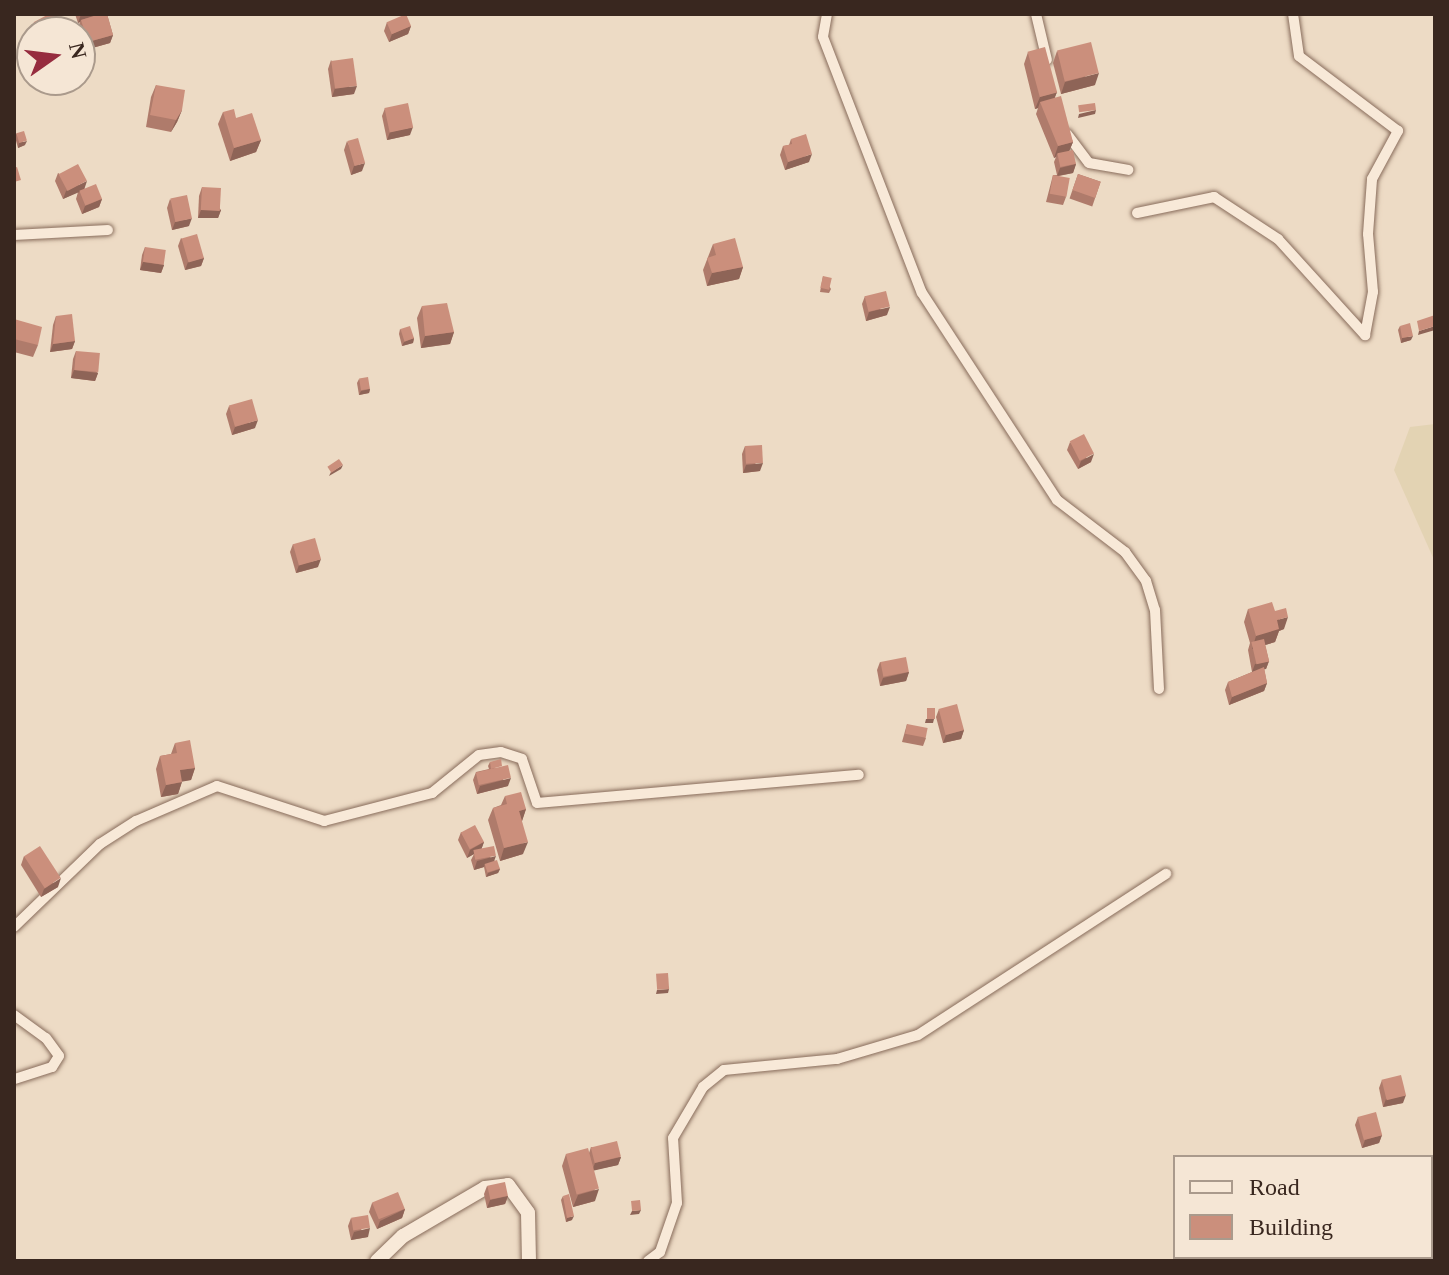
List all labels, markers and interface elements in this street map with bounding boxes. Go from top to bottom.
north arrow [16,16,96,96]
text: N [64,40,92,61]
legend [1173,1155,1433,1259]
text: Road [1249,1174,1300,1200]
text: Building [1249,1214,1333,1240]

